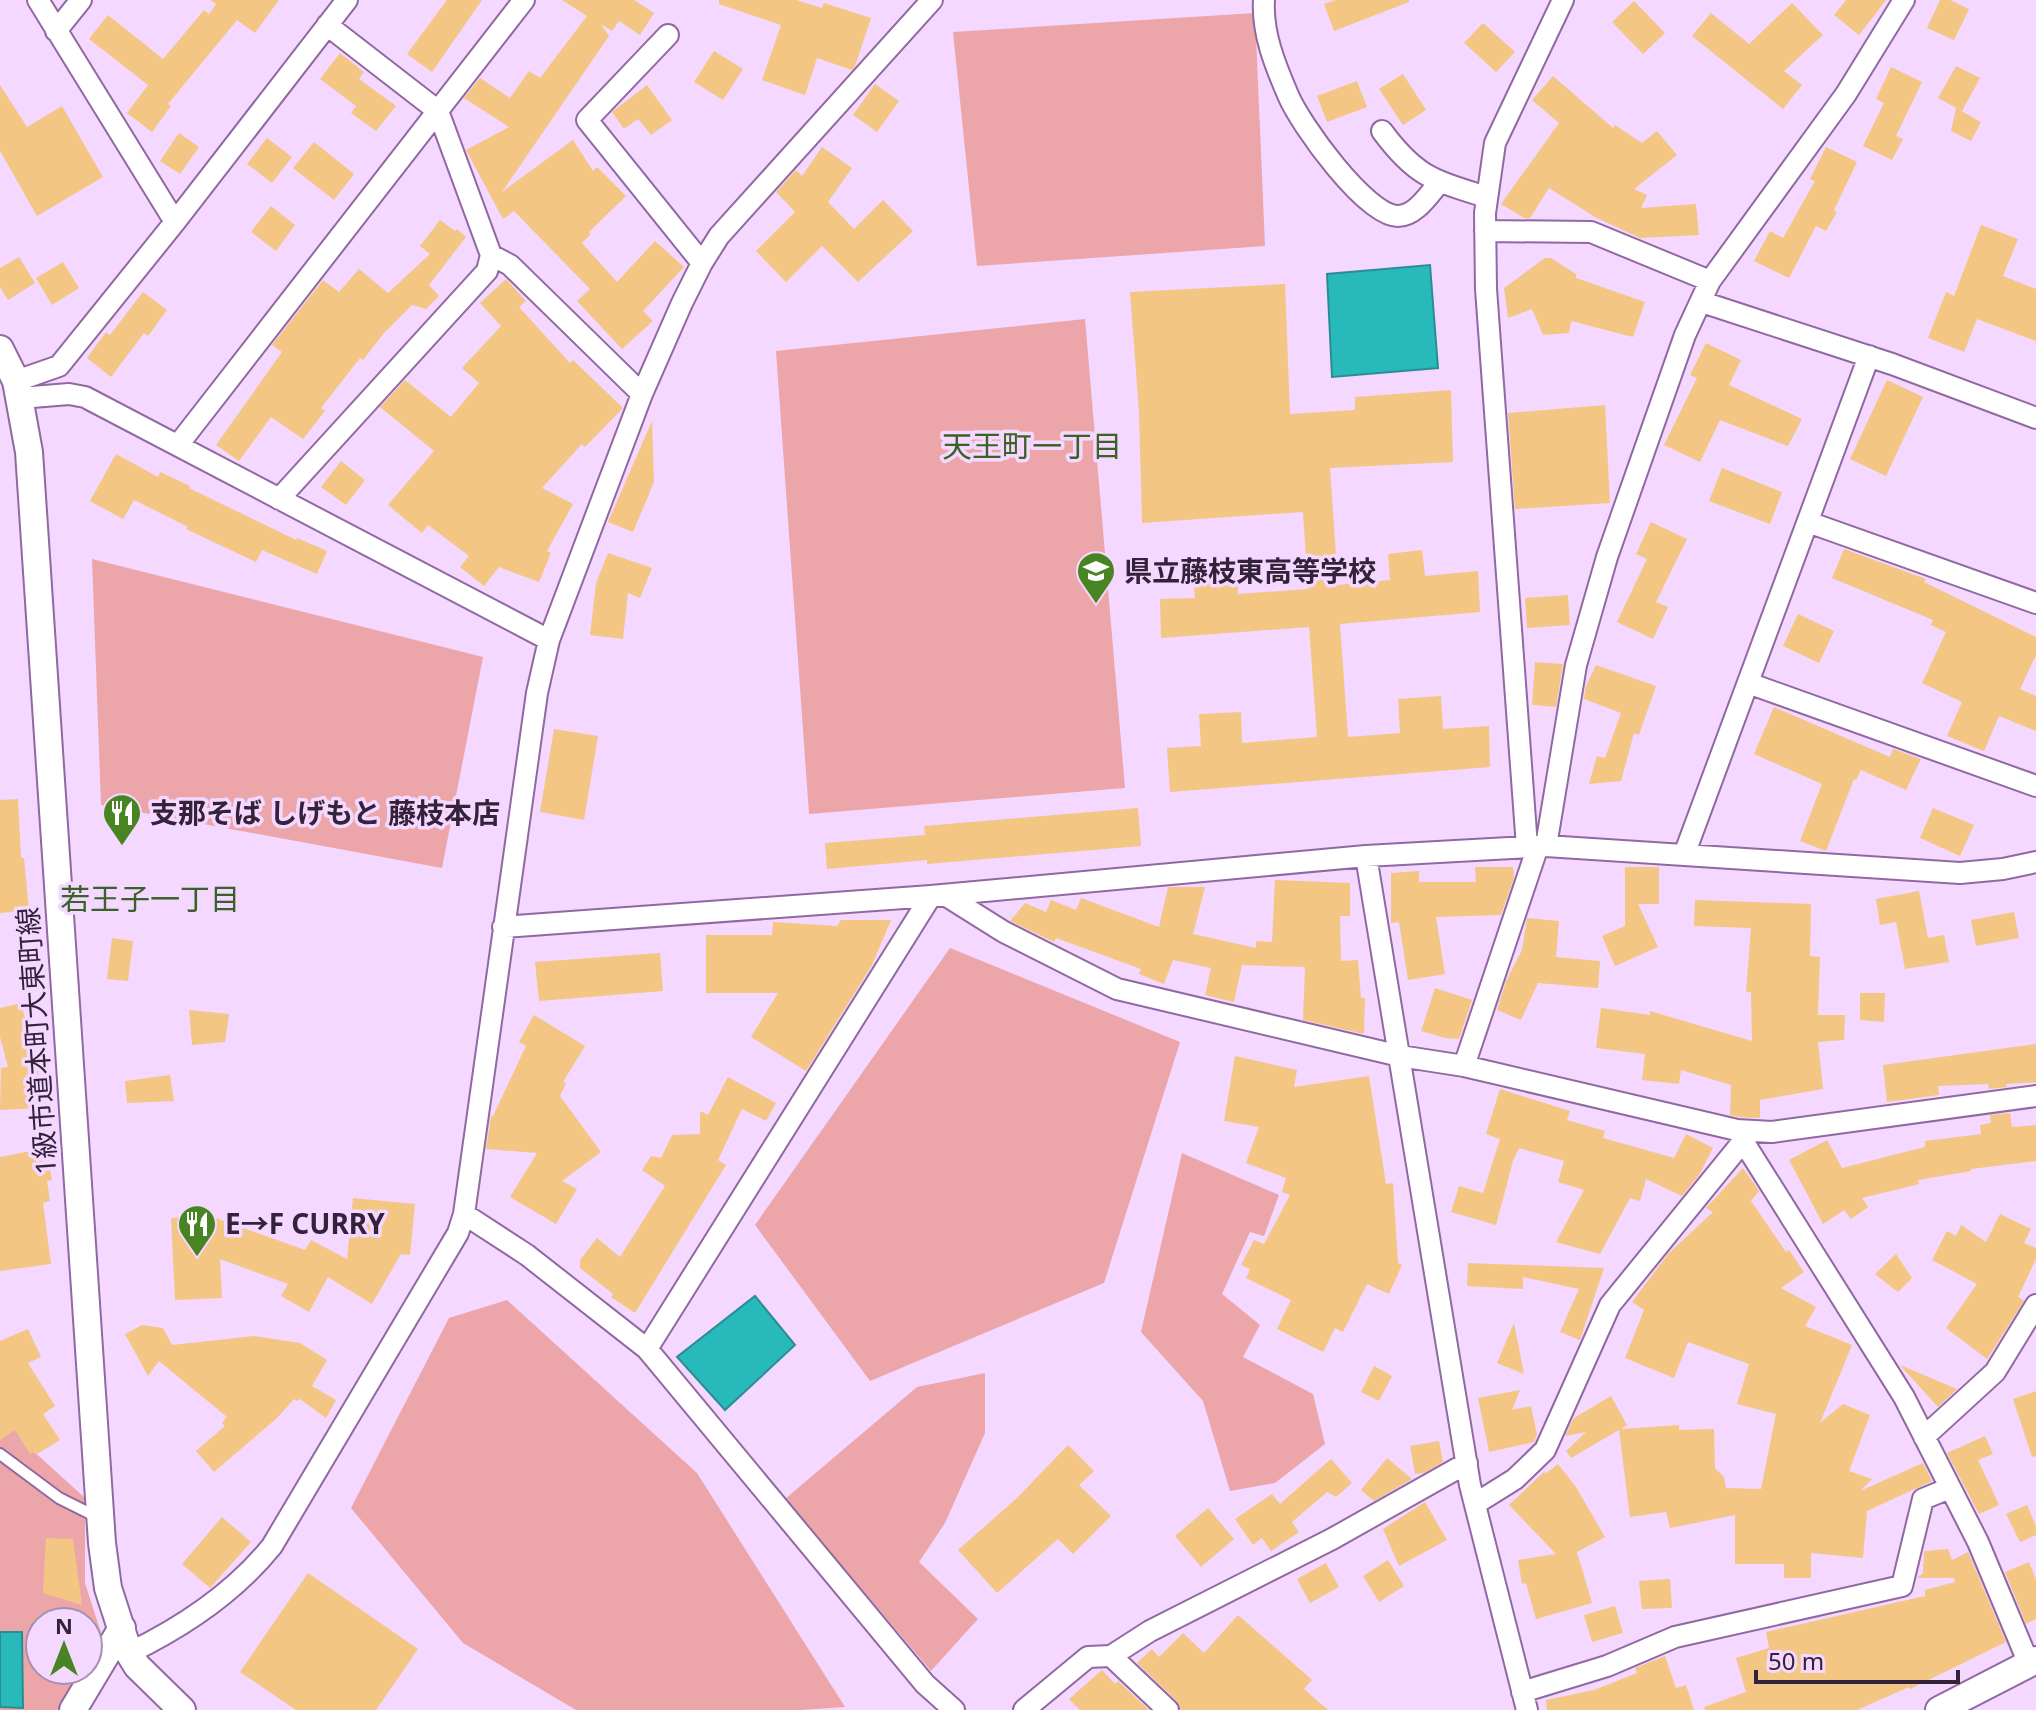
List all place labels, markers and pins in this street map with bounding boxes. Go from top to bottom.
school or university icon: 県立藤枝東高等学校 [1075,550,1117,605]
place label: 県立藤枝東高等学校 [1124,551,1376,589]
restaurant icon: 支那そば しげもと 藤枝本店 [101,792,143,847]
place label: 支那そば しげもと 藤枝本店 [150,793,500,831]
restaurant icon: E→F CURRY [176,1203,218,1258]
place label: E→F CURRY [225,1204,385,1242]

